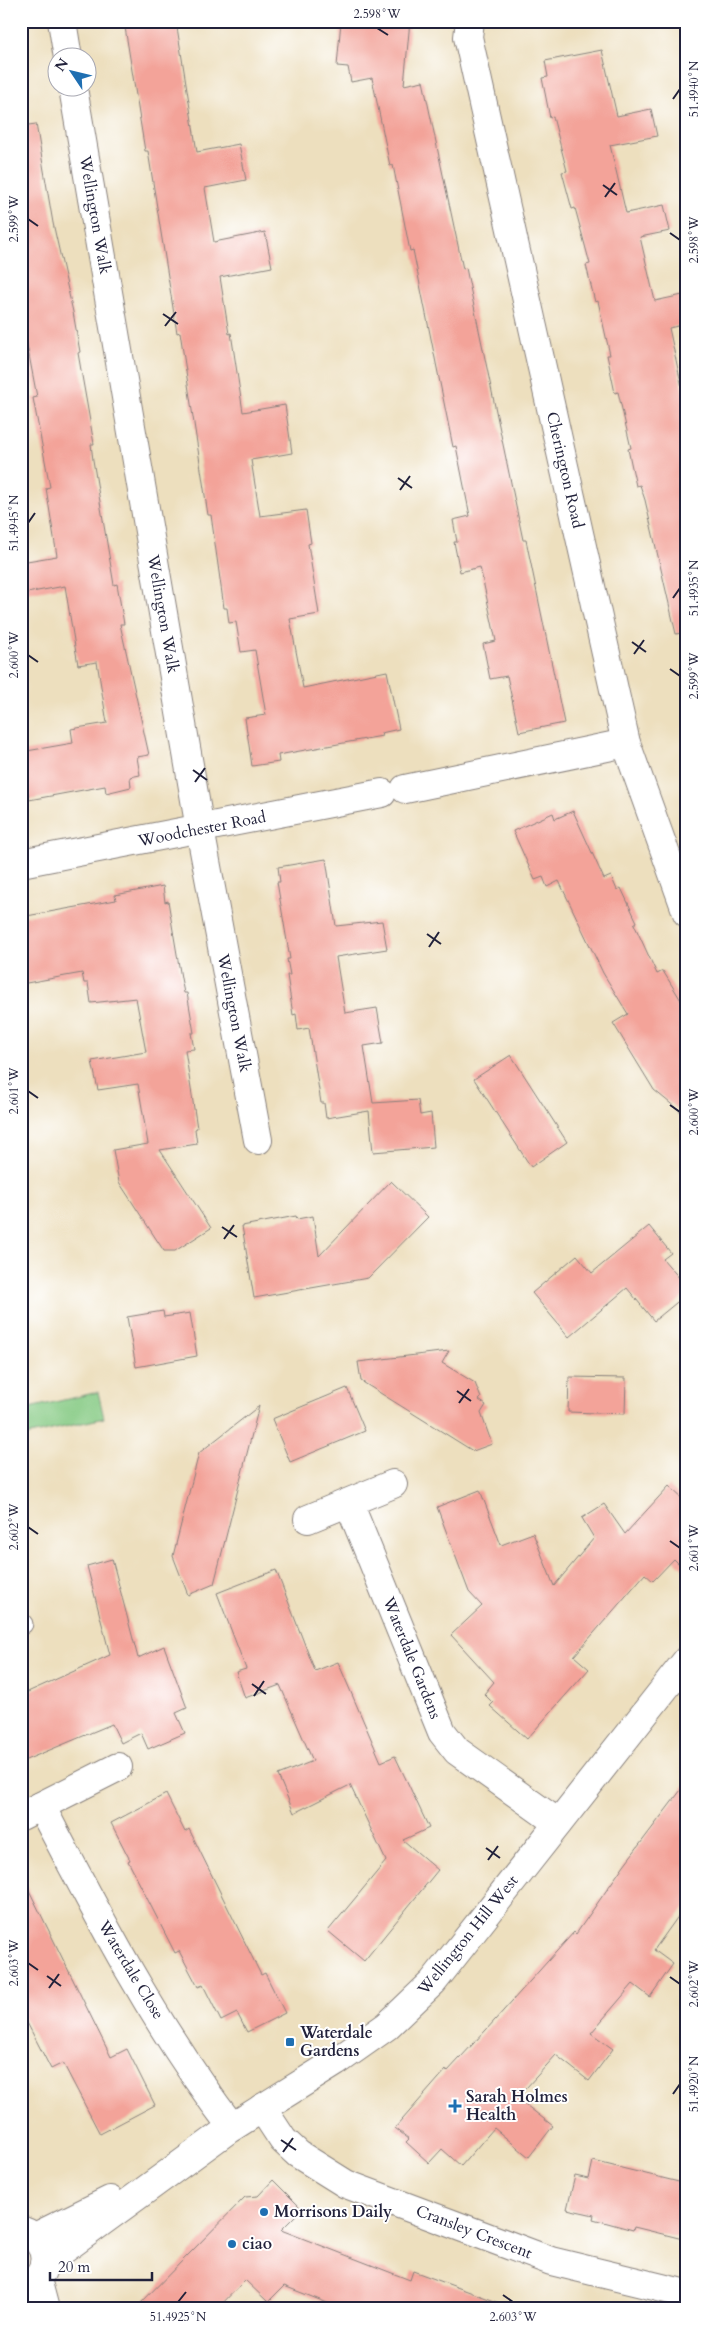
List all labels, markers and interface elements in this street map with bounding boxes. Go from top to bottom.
text: 2.598°W [353,6,401,22]
north arrow [48,48,98,98]
text: N [50,54,73,75]
text: 51.4940°N [686,60,702,117]
street label: Wellington Walk [74,153,116,276]
text: 2.599°W [6,195,22,243]
text: 2.598°W [686,216,702,264]
street label: Cherington Road [541,410,589,531]
text: 51.4945°N [6,494,22,551]
street label: Wellington Walk [142,552,184,675]
text: 51.4935°N [686,559,702,616]
text: 2.600°W [6,631,22,679]
text: 2.599°W [686,652,702,700]
street label: Woodchester Road [135,806,268,852]
street label: Wellington Walk [212,951,256,1074]
text: 2.601°W [6,1067,22,1115]
text: 2.600°W [686,1088,702,1136]
text: 2.602°W [6,1503,22,1551]
text: 2.601°W [686,1524,702,1572]
street label: Waterdale Gardens [377,1593,446,1722]
street label: Wellington Hill West [412,1870,523,2000]
street label: Waterdale Close [92,1916,169,2023]
text: 2.603°W [6,1939,22,1987]
text: 2.602°W [686,1960,702,2008]
place label: Waterdale Gardens [299,2022,373,2062]
marker: Waterdale Gardens [284,2036,296,2048]
text: 51.4920°N [686,2055,702,2112]
place label: Sarah Holmes Health [466,2086,568,2126]
marker: Sarah Holmes Health [448,2099,462,2113]
street label: Cransley Crescent [413,2200,535,2264]
place label: Morrisons Daily [274,2201,392,2223]
marker: Morrisons Daily [258,2206,270,2218]
place label: ciao [242,2233,272,2255]
marker: ciao [226,2238,238,2250]
scale bar [50,2250,152,2282]
text: 20 m [58,2257,90,2277]
text: 51.4925°N [150,2309,207,2325]
text: 2.603°W [489,2309,537,2325]

